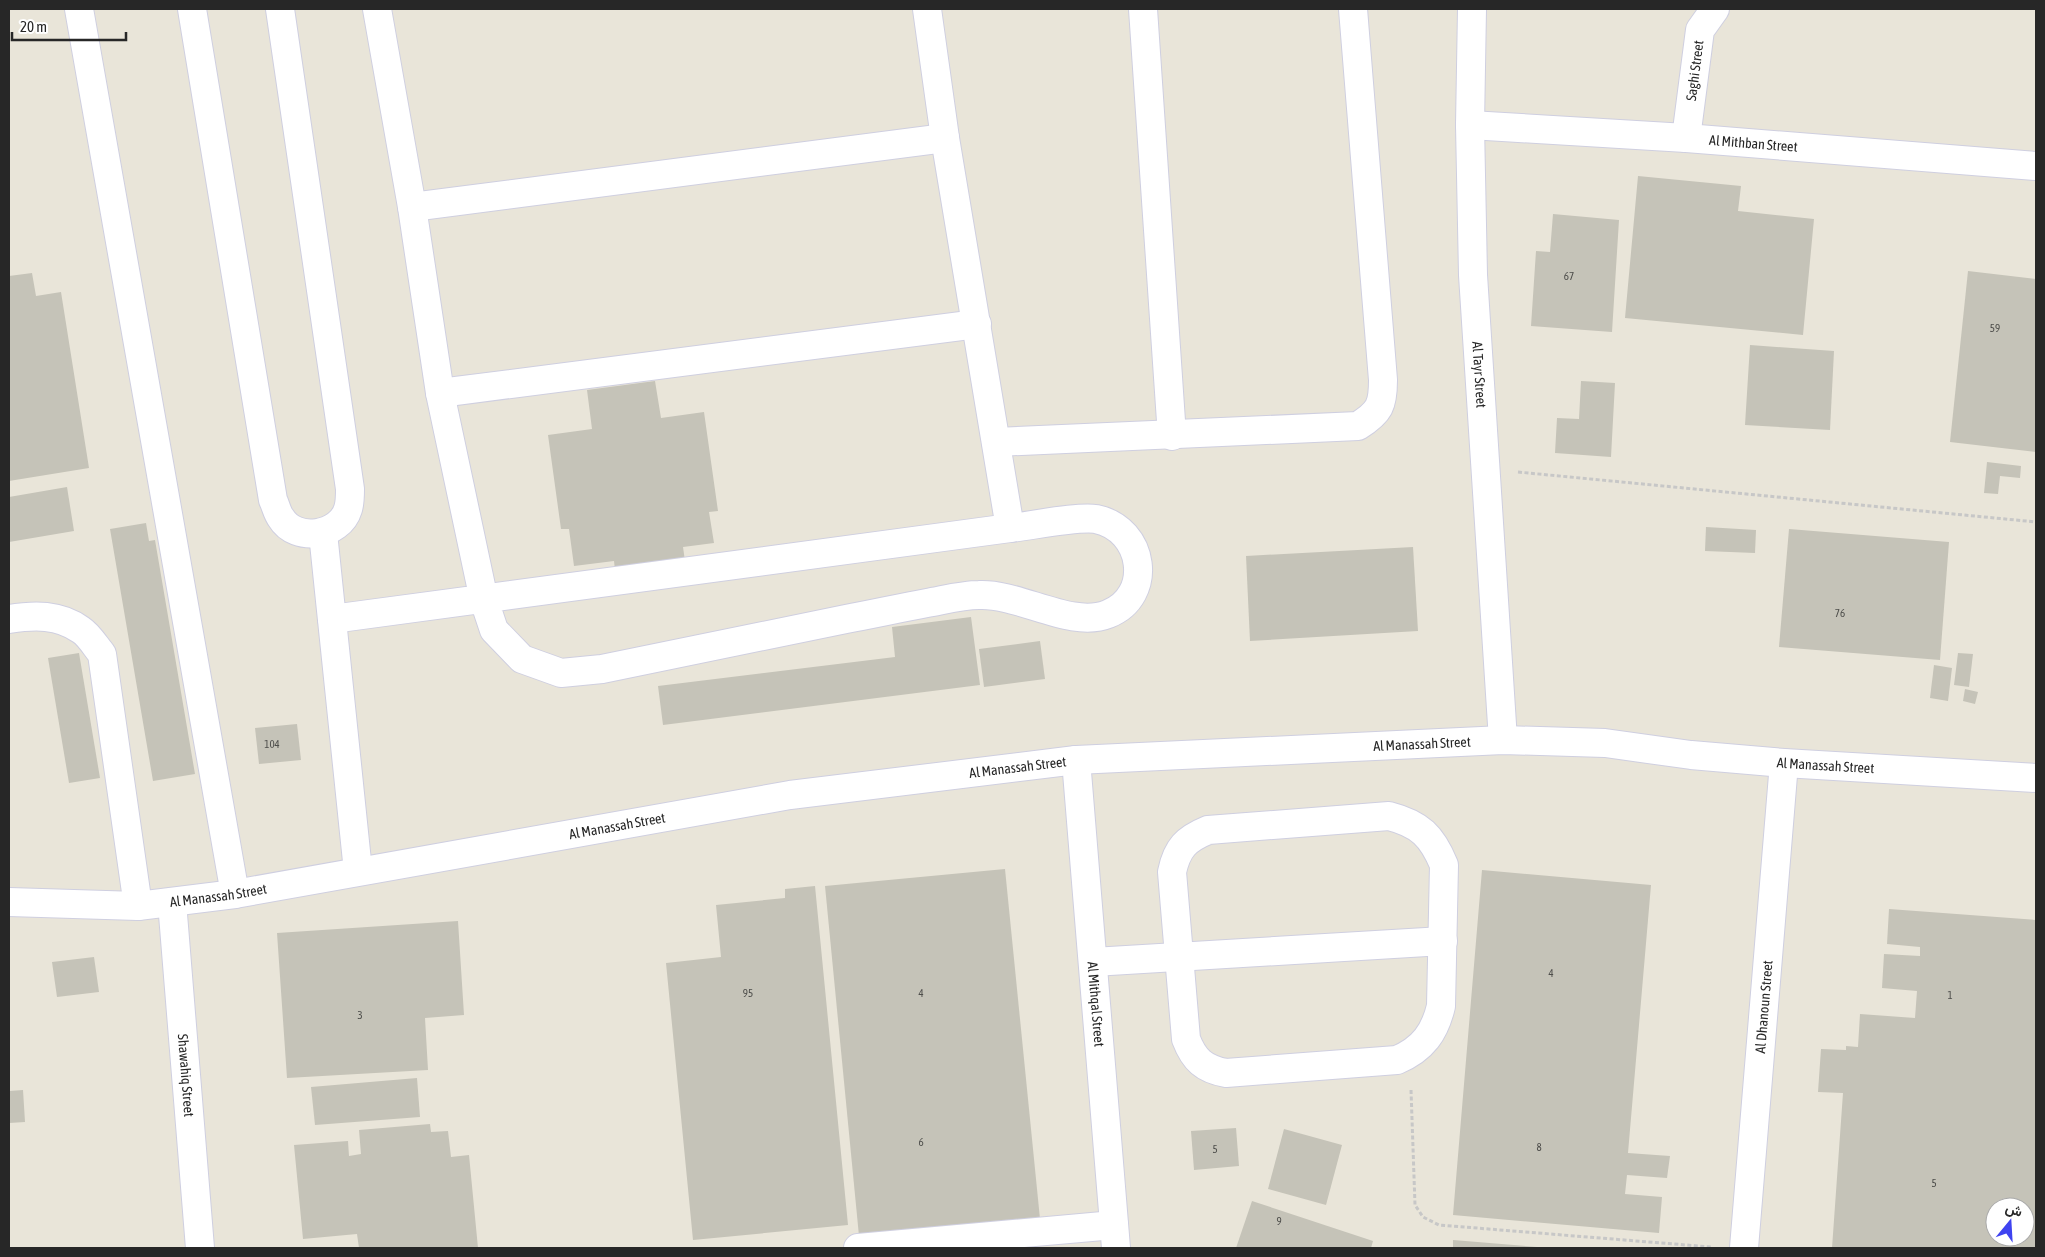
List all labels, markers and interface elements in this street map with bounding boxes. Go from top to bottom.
scale bar [12,10,126,42]
text: 20 m [20,18,47,35]
street label: Saghi Street [1683,39,1707,102]
street label: Al Mithban Street [1709,132,1798,155]
house number: 67 [1564,270,1574,282]
house number: 59 [1990,322,2000,334]
street label: Al Tayr Street [1469,341,1490,409]
house number: 76 [1835,607,1845,619]
street label: Al Manassah Street [1373,734,1471,754]
house number: 104 [264,738,280,750]
street label: Al Manassah Street [968,753,1067,781]
street label: Al Manassah Street [1776,754,1875,776]
street label: Al Manassah Street [568,809,667,842]
street label: Al Manassah Street [169,881,268,910]
street label: Al Dhanoun Street [1752,960,1776,1054]
street label: Al Mithqal Street [1085,961,1107,1047]
house number: 4 [1548,967,1554,979]
house number: 95 [743,987,753,999]
house number: 4 [918,987,924,999]
house number: 1 [1947,989,1953,1001]
house number: 3 [357,1009,363,1021]
street label: Shawahiq Street [175,1033,197,1118]
house number: 6 [918,1136,924,1148]
house number: 8 [1536,1141,1542,1153]
house number: 5 [1212,1143,1218,1155]
house number: 5 [1931,1177,1937,1189]
north arrow [1985,1197,2035,1247]
text: ش [2003,1199,2025,1221]
house number: 9 [1276,1215,1282,1227]

